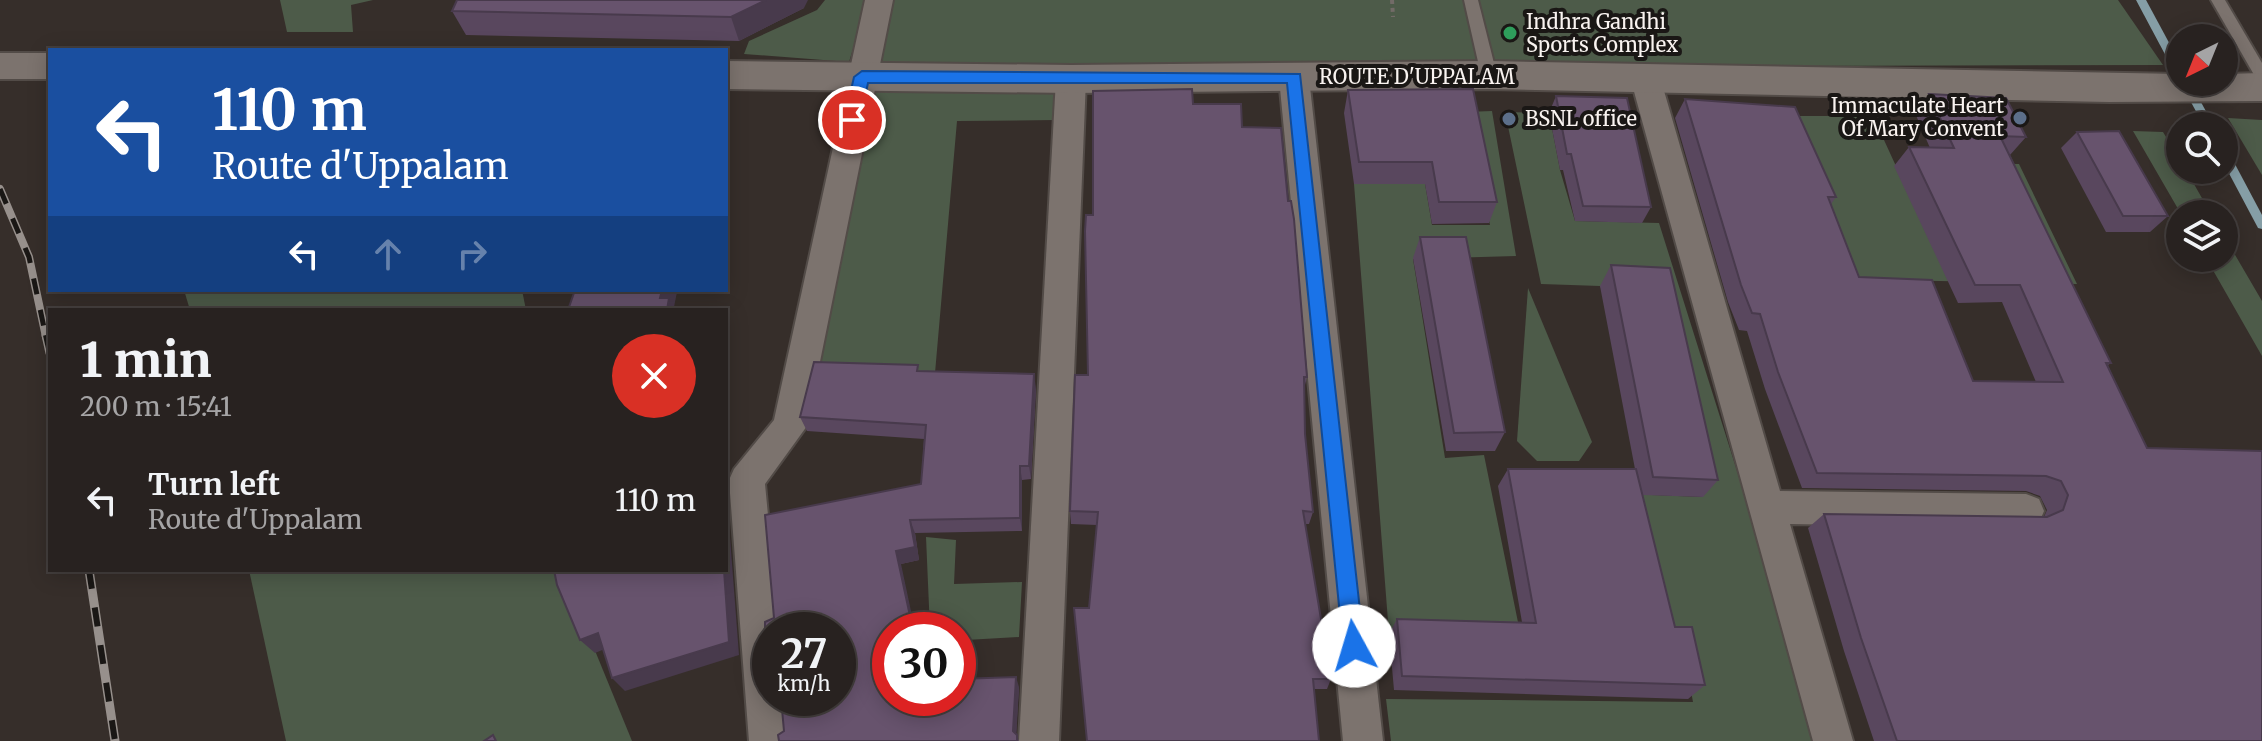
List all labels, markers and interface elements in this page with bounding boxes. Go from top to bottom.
place label: Indhra Gandhi Sports Complex [1526,9,1678,57]
marker: Indhra Gandhi Sports Complex [1501,24,1519,42]
north arrow [2166,24,2238,96]
map controls [2166,24,2238,272]
street label: ROUTE D'UPPALAM [1319,64,1515,89]
text: 110 m [212,75,367,145]
icon: left [80,80,184,184]
pin [818,86,886,154]
place label: Immaculate Heart Of Mary Convent [1831,93,2004,141]
icon: arrive [830,98,874,142]
place label: BSNL office [1525,106,1637,131]
marker: Immaculate Heart Of Mary Convent [2011,109,2029,127]
marker: BSNL office [1500,110,1518,128]
button: search [2166,112,2238,184]
text: Route d'Uppalam [212,144,509,189]
button: layers [2166,200,2238,272]
icon: left [282,232,326,276]
icon: ahead [366,232,410,276]
icon: right [450,232,494,276]
text: 1 min [80,330,212,390]
button: close [612,334,696,418]
text: 200 m · 15:41 [80,390,232,423]
text: Turn left [148,465,280,503]
icon: left [80,478,124,522]
text: 110 m [615,481,696,519]
text: Route d'Uppalam [148,503,362,536]
position arrow [1312,604,1396,688]
speed limit sign: 30 [872,612,976,716]
text: 27 [781,629,827,679]
text: km/h [778,671,830,696]

